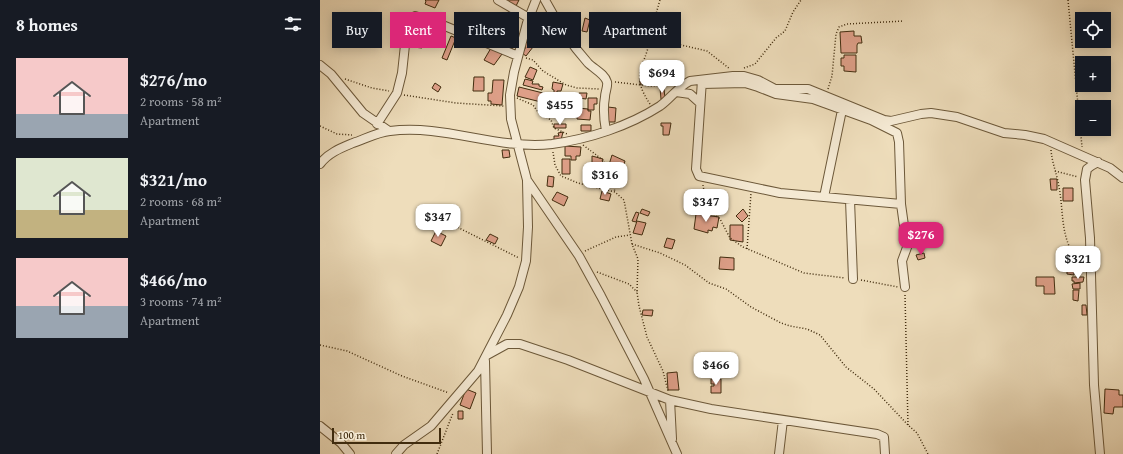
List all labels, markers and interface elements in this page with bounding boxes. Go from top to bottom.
text: 8 homes [16,12,78,37]
chip: Buy [332,12,382,48]
chip: Rent [390,12,446,48]
chip: Filters [454,12,519,48]
chip: New [527,12,581,48]
chip: Apartment [589,12,681,48]
map controls [1075,12,1111,136]
button: locate [1075,12,1111,48]
icon: filters [282,13,304,35]
button: + [1075,56,1111,92]
pin: $694 [638,60,686,94]
text: $694 [649,63,675,82]
text: $276/mo [140,67,207,92]
icon: home [48,74,96,122]
text: 2 rooms · 58 m² [140,92,222,111]
pin: $455 [536,92,584,126]
text: $455 [547,95,573,114]
button: − [1075,100,1111,136]
text: Apartment [140,111,200,130]
pin: $316 [581,162,629,196]
text: $316 [592,165,618,184]
text: $321/mo [140,167,207,192]
icon: home [48,174,96,222]
pin: $347 [682,189,730,223]
text: 2 rooms · 68 m² [140,192,222,211]
text: $347 [693,192,719,211]
pin: $347 [414,204,462,238]
text: $347 [425,207,451,226]
text: Apartment [140,211,200,230]
pin: $276 [897,222,945,256]
text: $276 [908,225,934,244]
pin: $321 [1054,246,1102,280]
text: $321 [1065,249,1091,268]
text: $466/mo [140,267,207,292]
icon: home [48,274,96,322]
text: 3 rooms · 74 m² [140,292,222,311]
text: Apartment [140,311,200,330]
pin: $466 [692,352,740,386]
text: $466 [703,355,729,374]
scale bar [332,426,441,445]
text: 100 m [338,427,365,443]

